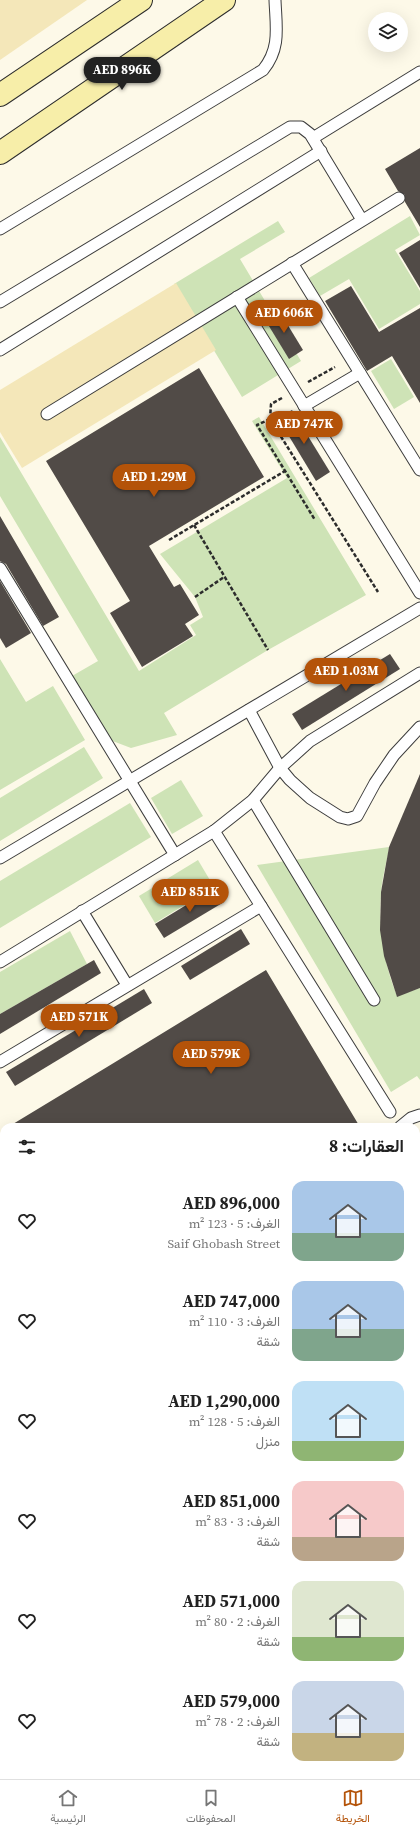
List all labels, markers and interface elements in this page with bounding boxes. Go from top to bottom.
map controls [368,12,408,52]
button: layers [368,12,408,52]
pin: AED 896K [81,57,163,91]
text: AED 896K [93,61,151,78]
pin: AED 606K [243,300,325,334]
text: AED 606K [255,304,313,321]
pin: AED 747K [263,411,345,445]
text: AED 747K [275,415,333,432]
pin: AED 1.29M [108,464,200,498]
text: AED 1.29M [121,468,187,485]
pin: AED 1.03M [300,658,392,692]
text: AED 1.03M [313,662,379,679]
pin: AED 851K [149,879,231,913]
text: AED 851K [161,883,219,900]
pin: AED 571K [38,1004,120,1038]
text: AED 571K [50,1008,108,1025]
pin: AED 579K [170,1041,252,1075]
text: AED 579K [182,1045,240,1062]
text: العقارات: 8 [329,1134,404,1158]
icon: filters [16,1136,38,1158]
text: AED 896,000 [182,1191,280,1215]
icon: home [324,1197,372,1245]
icon: heart [16,1210,38,1232]
text: الغرف: 5 · 123 m² [189,1215,280,1232]
text: Saif Ghobash Street [167,1235,280,1252]
text: AED 747,000 [182,1289,280,1313]
icon: home [324,1297,372,1345]
icon: heart [16,1310,38,1332]
text: الغرف: 3 · 110 m² [189,1313,280,1330]
text: شقة [257,1333,280,1350]
text: AED 1,290,000 [168,1389,280,1413]
icon: home [324,1397,372,1445]
icon: heart [16,1410,38,1432]
text: الغرف: 5 · 128 m² [189,1413,280,1430]
text: منزل [256,1433,280,1450]
text: AED 851,000 [182,1489,280,1513]
icon: home [324,1497,372,1545]
icon: heart [16,1510,38,1532]
text: الغرف: 3 · 83 m² [195,1513,280,1530]
text: شقة [257,1533,280,1550]
text: AED 571,000 [182,1589,280,1613]
icon: home [324,1597,372,1645]
icon: heart [16,1610,38,1632]
text: الغرف: 2 · 80 m² [195,1613,280,1630]
text: شقة [257,1633,280,1650]
text: AED 579,000 [182,1689,280,1713]
icon: home [324,1697,372,1745]
icon: heart [16,1710,38,1732]
text: الغرف: 2 · 78 m² [195,1713,280,1730]
text: شقة [257,1733,280,1750]
tab: الرئيسية [50,1787,86,1828]
tab: المحفوظات [186,1787,236,1828]
tab: الخريطة [336,1787,370,1828]

